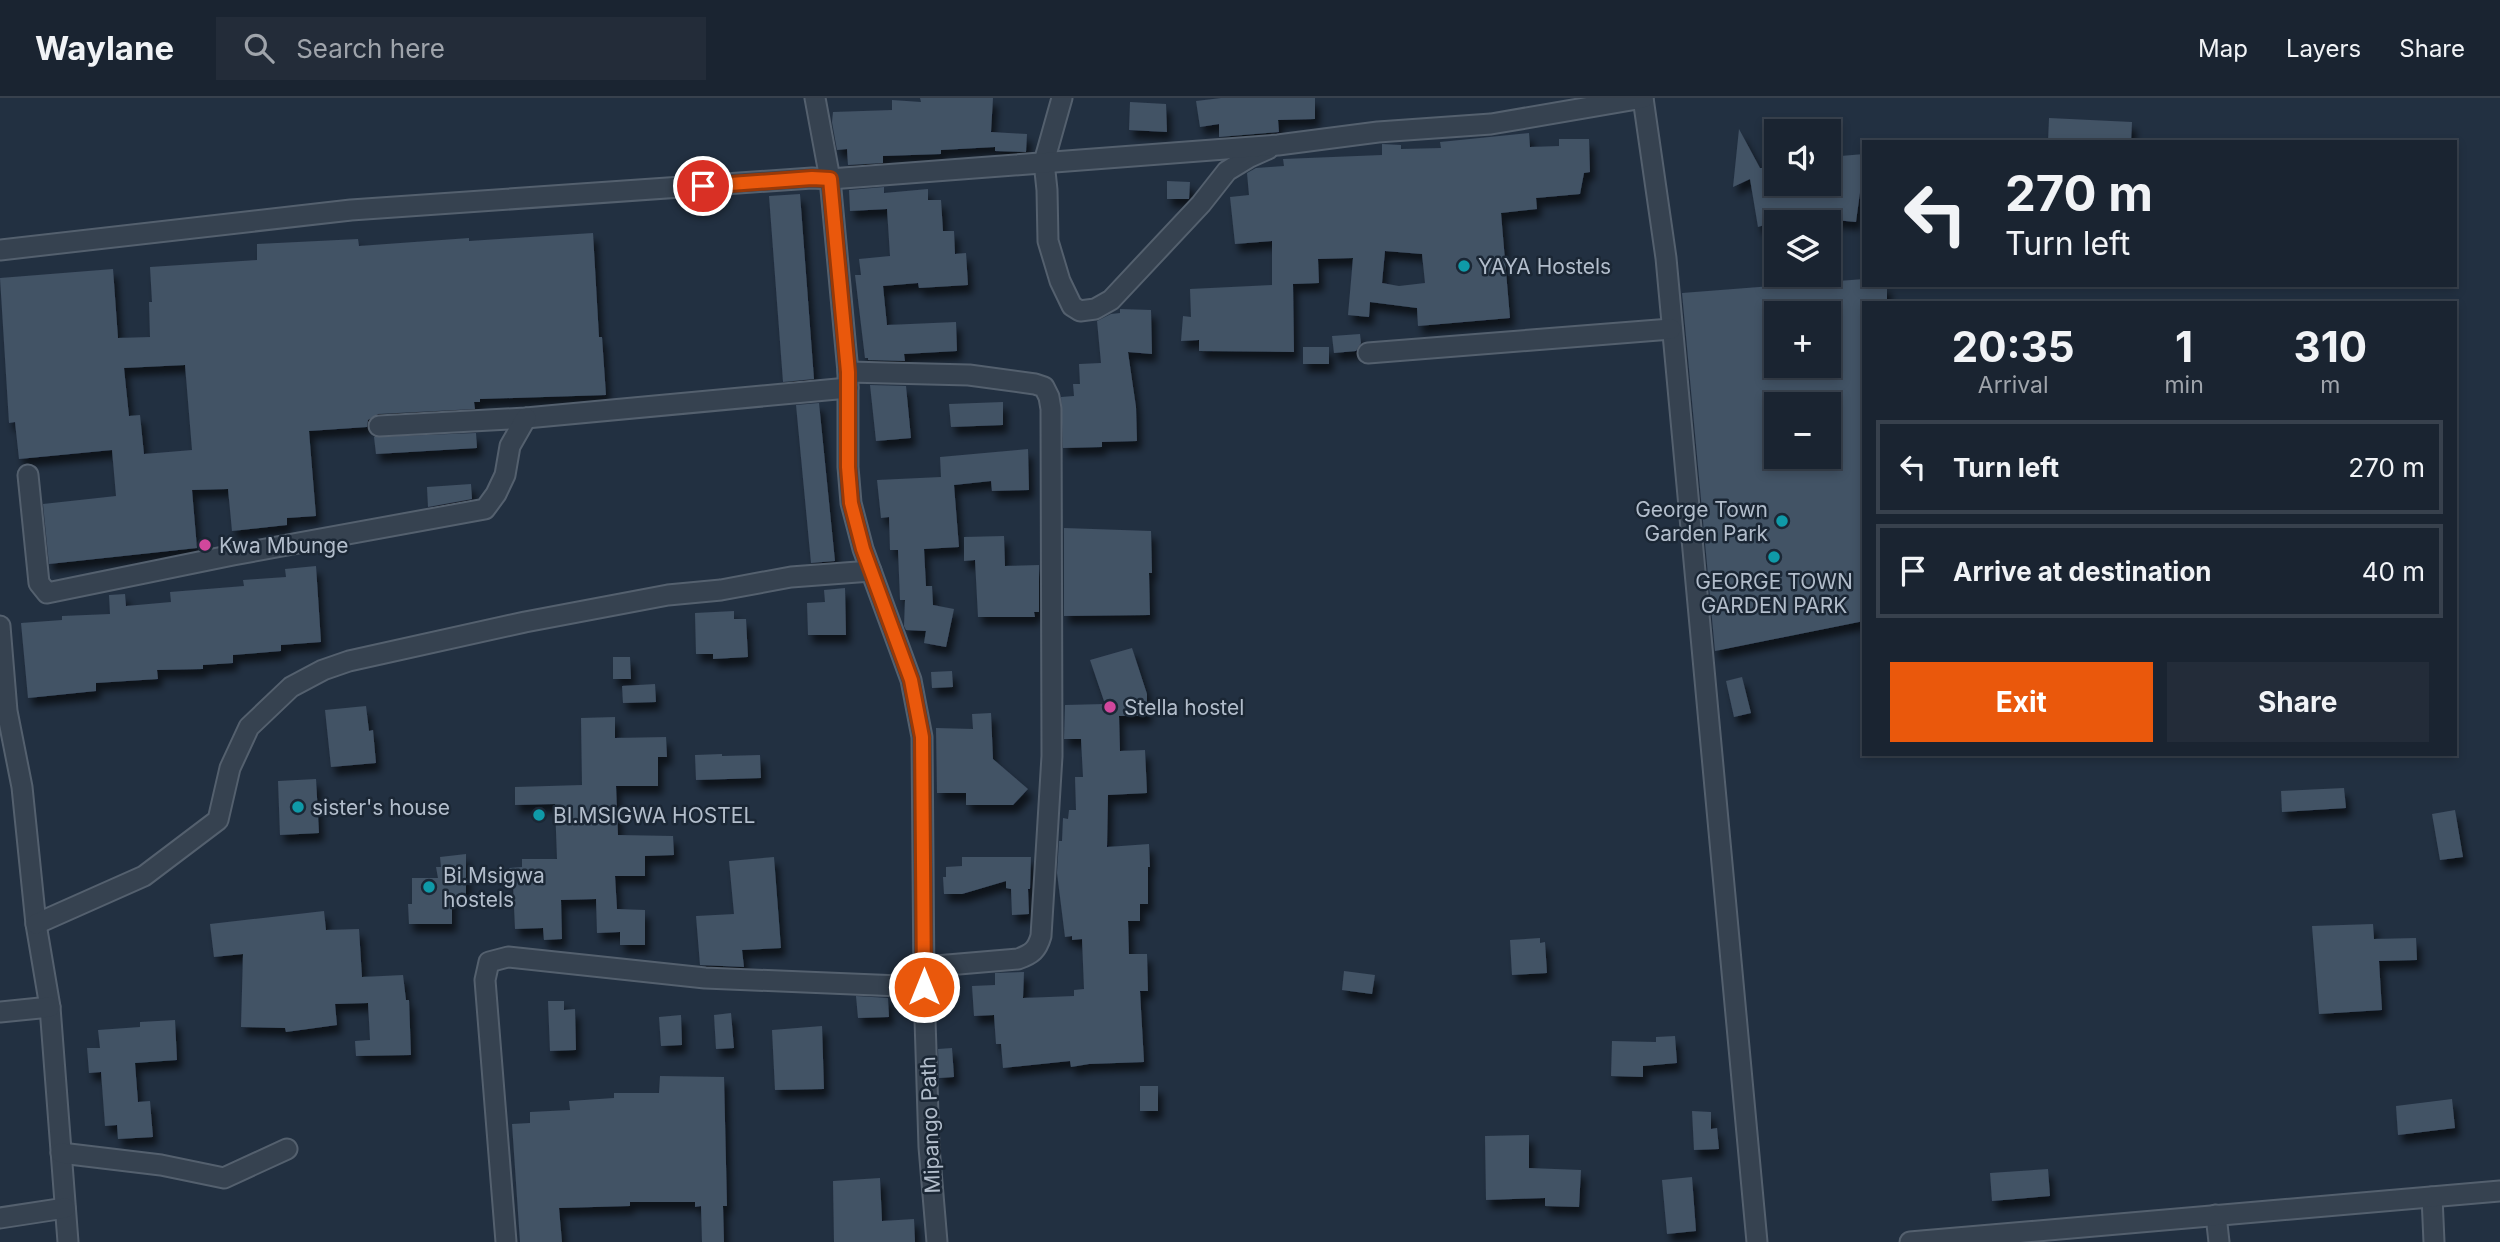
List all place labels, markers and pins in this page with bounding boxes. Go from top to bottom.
pin [673,156,733,216]
place label: YAYA Hostels [1478,254,1611,279]
marker: YAYA Hostels [1456,258,1472,274]
place label: George Town Garden Park [1635,497,1768,546]
marker: George Town Garden Park [1774,513,1790,529]
place label: Kwa Mbunge [219,533,348,558]
marker: Kwa Mbunge [197,537,213,553]
marker: GEORGE TOWN GARDEN PARK [1766,549,1782,565]
place label: GEORGE TOWN GARDEN PARK [1695,569,1853,618]
place label: Stella hostel [1124,695,1244,720]
marker: Stella hostel [1102,699,1118,715]
place label: sister's house [312,795,450,820]
marker: sister's house [290,799,306,815]
place label: BI.MSIGWA HOSTEL [553,803,755,828]
marker: BI.MSIGWA HOSTEL [531,807,547,823]
place label: Bi.Msigwa hostels [443,863,545,912]
marker: Bi.Msigwa hostels [421,879,437,895]

